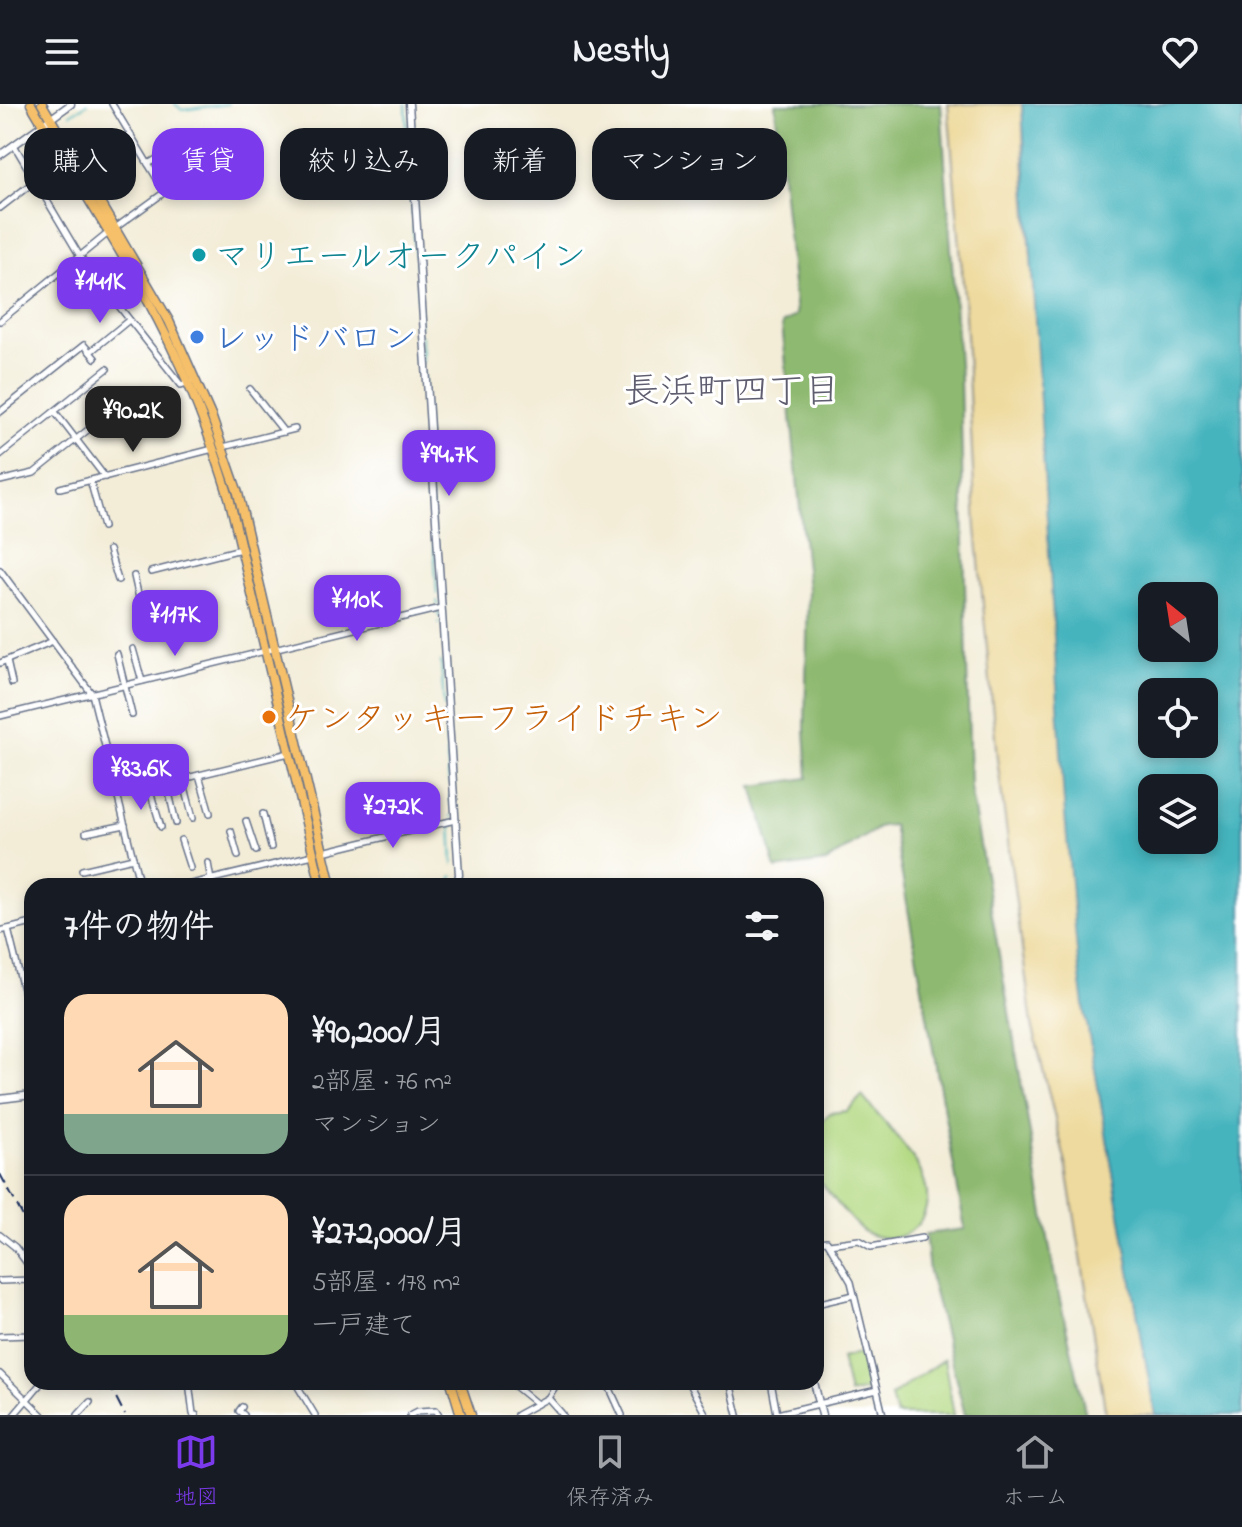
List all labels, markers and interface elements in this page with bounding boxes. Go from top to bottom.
text: Nestly [573,26,669,79]
icon: menu [40,30,84,74]
icon: heart [1158,30,1202,74]
chip: 購入 [24,128,136,200]
chip: 賃貸 [152,128,264,200]
chip: 絞り込み [280,128,448,200]
chip: 新着 [464,128,576,200]
chip: マンション [592,128,787,200]
place label: マリエールオークパイン [215,234,586,284]
marker: マリエールオークパイン [190,246,208,264]
pin: ¥141K [44,257,156,325]
text: ¥141K [75,264,125,302]
place label: レッドバロン [213,316,417,366]
marker: レッドバロン [188,328,206,346]
district label: 長浜町四丁目 [624,367,840,420]
pin: ¥90.2K [68,386,198,454]
text: ¥90.2K [103,393,163,431]
pin: ¥94.7K [384,430,514,498]
text: ¥94.7K [420,437,478,475]
pin: ¥110K [301,575,413,643]
text: ¥110K [332,582,382,620]
north arrow [1138,582,1218,662]
map controls [1138,582,1218,854]
pin: ¥117K [119,590,231,658]
text: ¥117K [150,597,200,635]
button: locate [1138,678,1218,758]
place label: ケンタッキーフライドチキン [285,696,723,746]
marker: ケンタッキーフライドチキン [260,708,278,726]
pin: ¥83.6K [76,744,206,812]
text: ¥83.6K [111,751,171,789]
button: layers [1138,774,1218,854]
pin: ¥272K [337,782,449,850]
text: ¥272K [363,789,423,827]
text: 7件の物件 [64,904,214,954]
icon: filters [740,904,784,948]
text: ¥90,200/月 [312,1009,447,1059]
icon: home [128,1026,224,1122]
text: 2部屋 · 76 m² [312,1064,452,1102]
text: マンション [312,1107,441,1145]
text: ¥272,000/月 [312,1210,468,1260]
icon: home [128,1227,224,1323]
text: 5部屋 · 178 m² [312,1265,461,1303]
text: 一戸建て [312,1308,416,1346]
tab: 地図 [174,1430,218,1515]
tab: 保存済み [566,1430,654,1515]
tab: ホーム [1003,1430,1068,1515]

